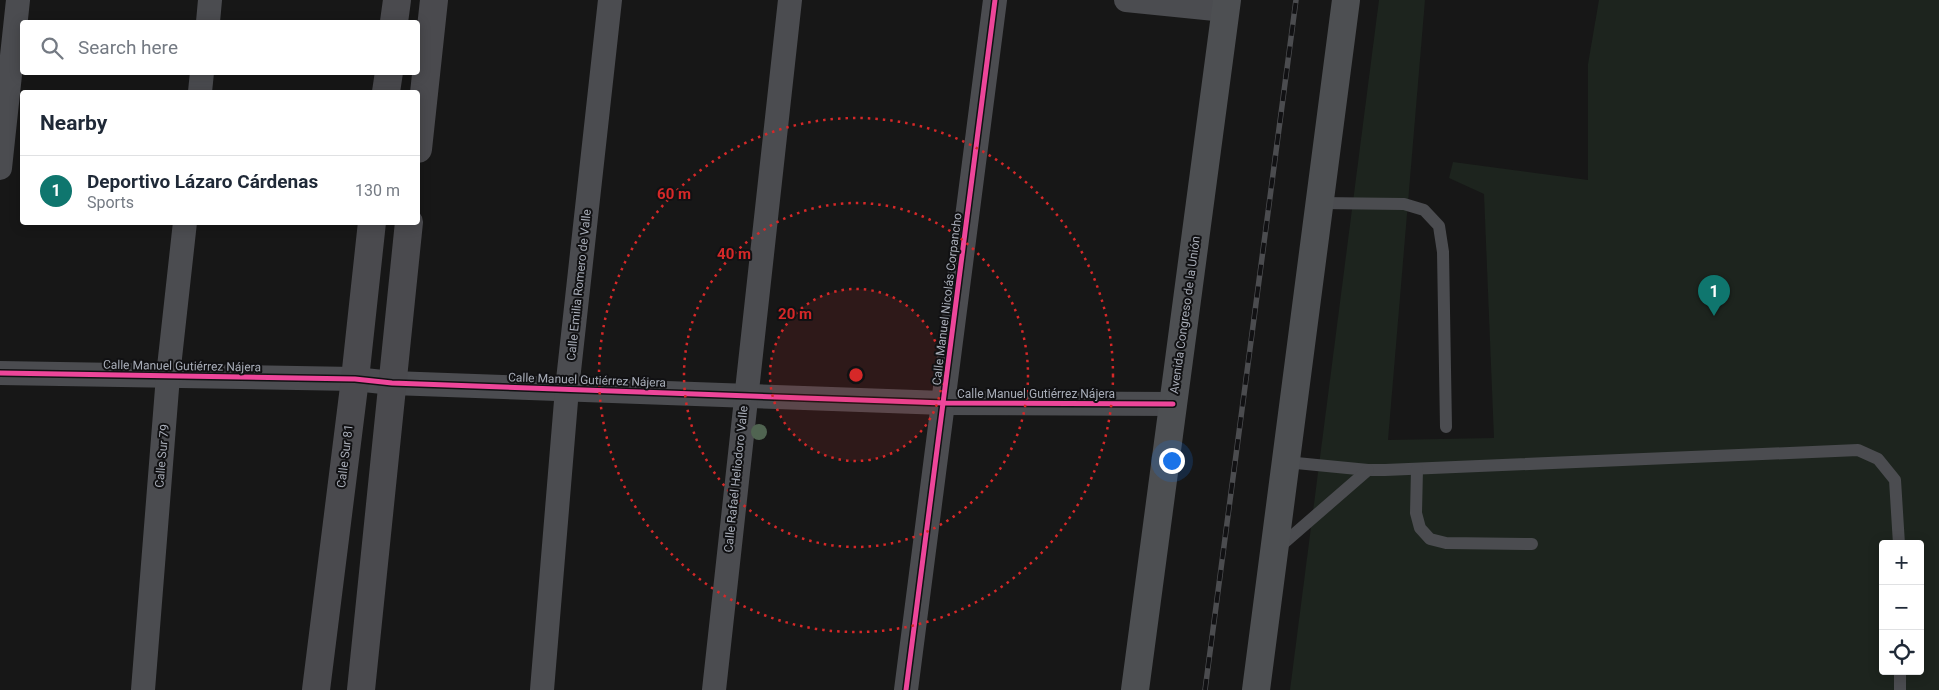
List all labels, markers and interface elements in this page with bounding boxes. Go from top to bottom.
search box [20,20,420,75]
icon: search [38,34,66,62]
text: Search here [78,36,178,59]
text: Nearby [40,111,107,135]
text: Deportivo Lázaro Cárdenas [87,170,318,193]
text: 1 [51,181,61,200]
text: 130 m [355,181,400,200]
text: 60 m [657,185,691,203]
text: Sports [87,193,134,212]
street label: Calle Emilia Romero de Valle [564,209,594,361]
street label: Calle Manuel Nicolás Corpancho [929,212,965,386]
street label: Avenida Congreso de la Unión [1167,235,1203,395]
text: 40 m [717,245,751,263]
pin: 1 [1698,275,1730,316]
text: 20 m [778,305,812,323]
street label: Calle Manuel Gutiérrez Nájera [103,358,261,374]
centre of rings [847,366,865,384]
street label: Calle Manuel Gutiérrez Nájera [508,370,666,390]
street label: Calle Manuel Gutiérrez Nájera [957,387,1115,401]
street label: Calle Rafaél Heliodoro Valle [721,405,751,553]
street label: Calle Sur 81 [334,423,356,489]
street label: Calle Sur 79 [152,424,172,488]
your location [1159,448,1185,474]
map controls [1879,540,1924,675]
button: + [1879,540,1924,585]
button: − [1879,585,1924,630]
button: locate [1879,630,1924,675]

